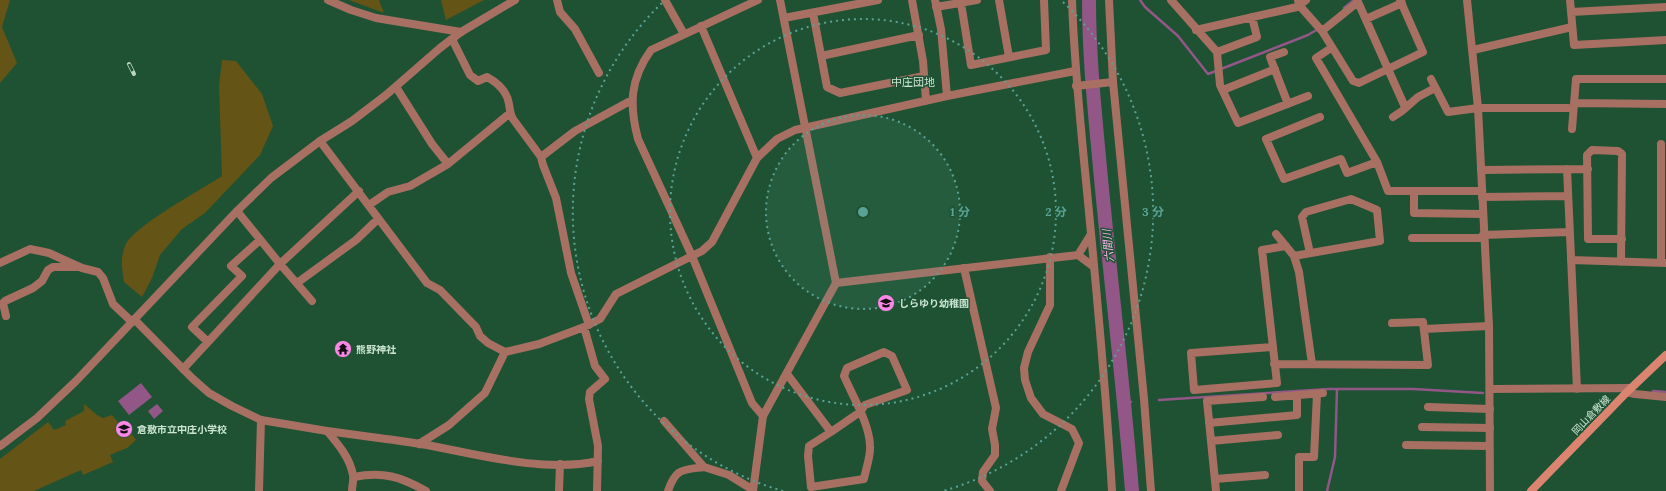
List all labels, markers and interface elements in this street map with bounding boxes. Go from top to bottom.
district label: 中庄団地 [891,75,935,89]
text: 1 分 [950,204,970,219]
text: 2 分 [1045,204,1067,219]
text: 3 分 [1142,204,1164,219]
centre of rings [856,205,870,219]
water label: 六間川 [1099,228,1117,263]
school or university icon: しらゆり幼稚園 [876,293,896,313]
place label: しらゆり幼稚園 [899,297,969,310]
temple icon: 熊野神社 [333,339,353,359]
place label: 熊野神社 [356,343,397,356]
street label: 岡山倉敷線 [1569,393,1613,437]
school or university icon: 倉敷市立中庄小学校 [114,419,134,439]
place label: 倉敷市立中庄小学校 [137,423,227,436]

